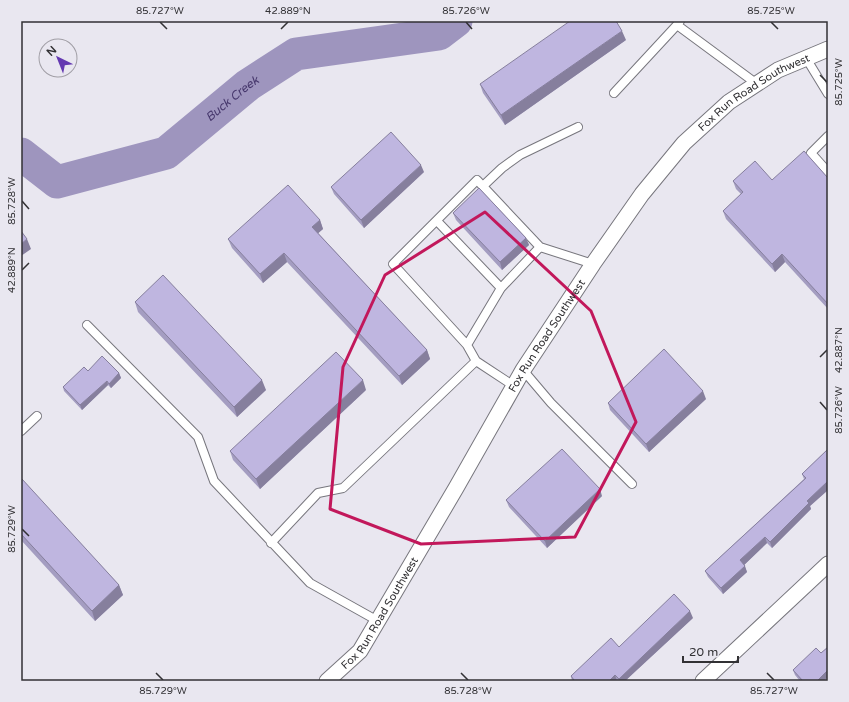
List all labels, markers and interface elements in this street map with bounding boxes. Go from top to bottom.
text: 85.727°W [136,5,184,17]
text: 42.889°N [265,5,311,17]
text: 85.726°W [442,5,490,17]
text: 85.725°W [747,5,795,17]
north arrow [38,38,78,78]
text: N [44,43,59,59]
street label: Fox Run Road Southwest [696,52,812,134]
text: 85.725°W [833,58,845,106]
water label: Buck Creek [203,72,263,124]
text: 85.728°W [6,177,18,225]
text: 42.889°N [6,247,18,293]
street label: Fox Run Road Southwest [506,277,588,395]
text: 42.887°N [833,327,845,373]
text: 85.726°W [833,386,845,434]
text: 85.729°W [6,505,18,553]
street label: Fox Run Road Southwest [339,555,421,672]
scale bar [683,638,738,664]
text: 20 m [689,645,718,659]
text: 85.729°W [139,685,187,697]
text: 85.728°W [444,685,492,697]
text: 85.727°W [750,685,798,697]

